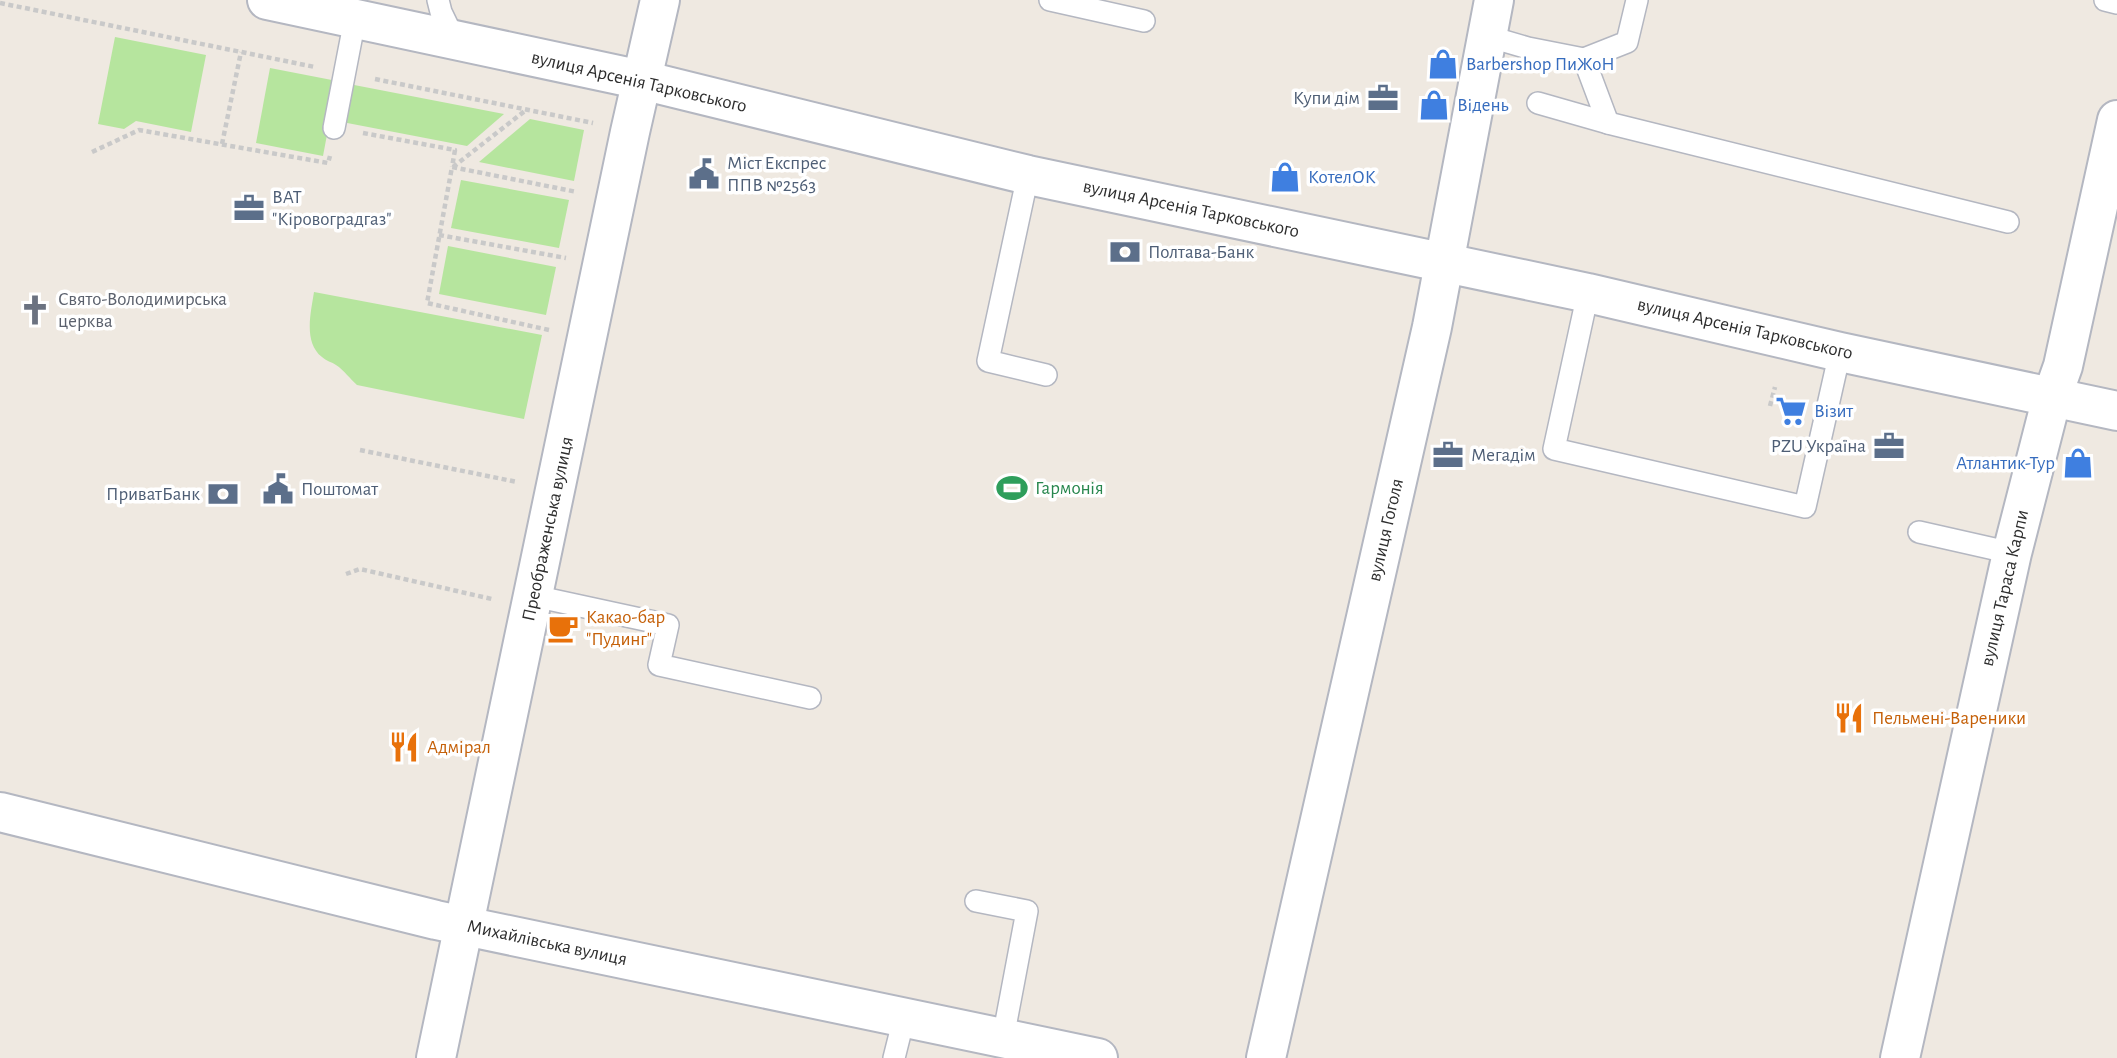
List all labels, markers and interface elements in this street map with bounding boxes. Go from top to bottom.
shop icon: Barbershop ПиЖоН [1426,47,1460,81]
street label: вулиця Арсенія Тарковського [529,48,749,116]
place label: Barbershop ПиЖоН [1466,55,1615,74]
office icon: Купи дім [1366,81,1400,115]
shop icon: Відень [1417,88,1451,122]
place label: Купи дім [1293,89,1360,108]
place label: Відень [1457,96,1509,115]
place label: Міст Експрес ППВ №2563 [727,154,826,195]
public building icon: Міст Експрес ППВ №2563 [687,157,721,191]
shop icon: КотелОК [1268,160,1302,194]
place label: КотелОК [1308,168,1376,187]
street label: вулиця Арсенія Тарковського [1081,177,1301,241]
place label: ВАТ "Кіровоградгаз" [272,188,392,229]
office icon: ВАТ "Кіровоградгаз" [232,191,266,225]
bank icon: Полтава-Банк [1108,235,1142,269]
place label: Полтава-Банк [1148,243,1255,262]
place label: Свято-Володимирська церква [58,290,227,331]
church icon: Свято-Володимирська церква [18,293,52,327]
street label: вулиця Арсенія Тарковського [1635,295,1855,363]
supermarket icon: Візит [1774,394,1808,428]
place label: Візит [1814,402,1853,421]
office icon: PZU Україна [1872,429,1906,463]
street label: Преображенська вулиця [519,435,577,623]
place label: PZU Україна [1771,437,1866,456]
office icon: Мегадім [1431,438,1465,472]
place label: Мегадім [1471,446,1536,465]
shop icon: Атлантик-Тур [2061,446,2095,480]
place label: Атлантик-Тур [1956,454,2055,473]
sports icon: Гармонія [995,471,1029,505]
public building icon: Поштомат [261,472,295,506]
bank icon: ПриватБанк [206,477,240,511]
street label: вулиця Гоголя [1365,477,1407,583]
place label: Гармонія [1035,479,1104,498]
place label: Поштомат [301,480,378,499]
place label: ПриватБанк [106,485,200,504]
street label: вулиця Тараса Карпи [1978,508,2032,668]
place label: Какао-бар "Пудинг" [586,608,665,649]
cafe icon: Какао-бар "Пудинг" [546,611,580,645]
restaurant icon: Пельмені-Вареники [1832,701,1866,735]
place label: Пельмені-Вареники [1872,709,2026,728]
restaurant icon: Адмірал [387,730,421,764]
place label: Адмірал [427,738,491,757]
street label: Михайлівська вулиця [465,917,629,969]

